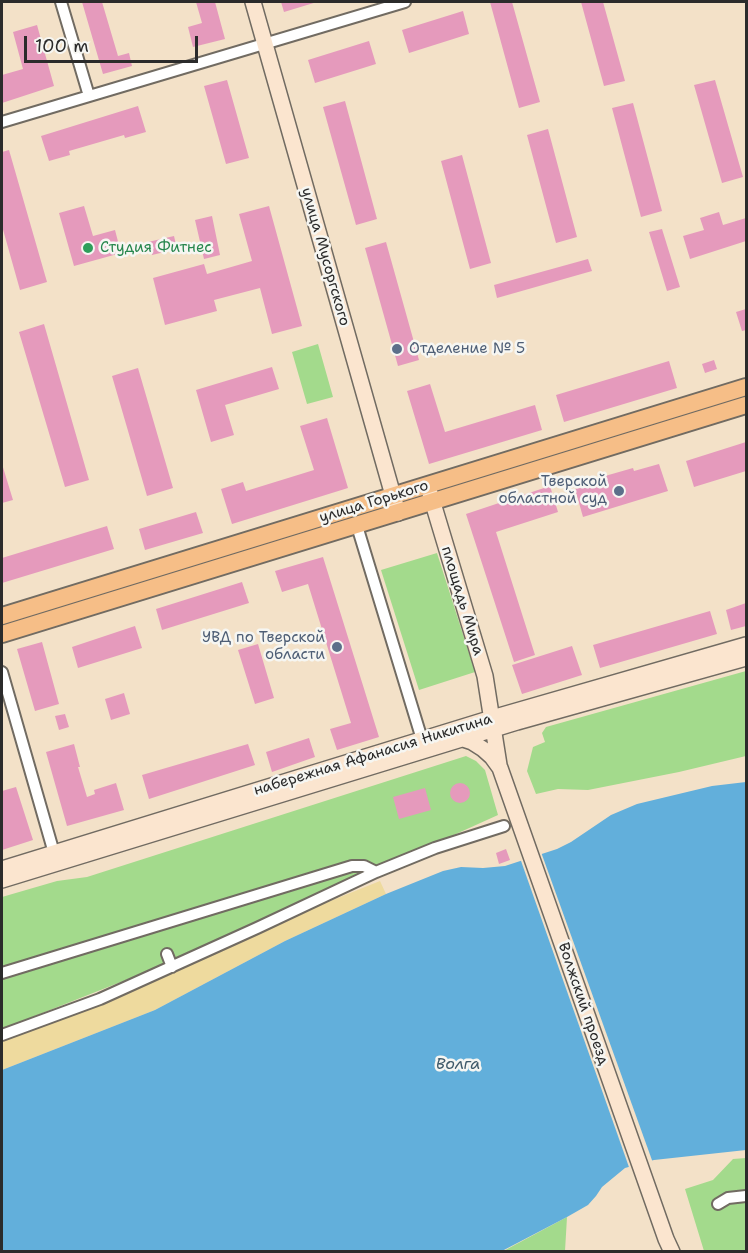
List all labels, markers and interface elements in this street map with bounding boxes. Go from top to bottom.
scale bar [27,24,201,62]
text: 100 m [35,34,89,58]
street label: улица Мусоргского [297,186,353,328]
place label: Студия Фитнес [100,239,212,257]
marker: Студия Фитнес [81,241,95,255]
place label: Отделение № 5 [409,340,525,358]
marker: Отделение № 5 [390,342,404,356]
place label: Тверской областной суд [498,473,607,508]
street label: улица Горького [317,477,431,527]
marker: Тверской областной суд [612,484,626,498]
street label: площадь Мира [437,544,487,658]
place label: УВД по Тверской области [202,629,325,664]
marker: УВД по Тверской области [330,640,344,654]
street label: набережная Афанасия Никитина [252,710,494,800]
street label: Волжский проезд [554,940,612,1068]
water label: Волга [436,1055,480,1075]

